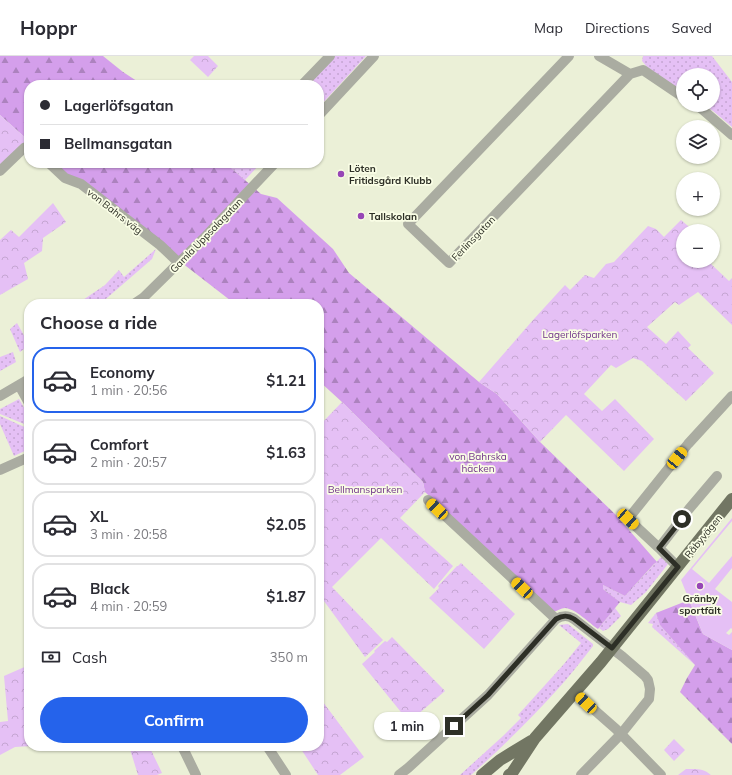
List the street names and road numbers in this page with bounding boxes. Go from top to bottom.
street label: von Bahrs väg [84,186,145,237]
street label: Gamla Uppsalagatan [167,195,246,276]
street label: Ferlinsgatan [449,213,498,264]
street label: Råbyvägen [682,512,725,561]

